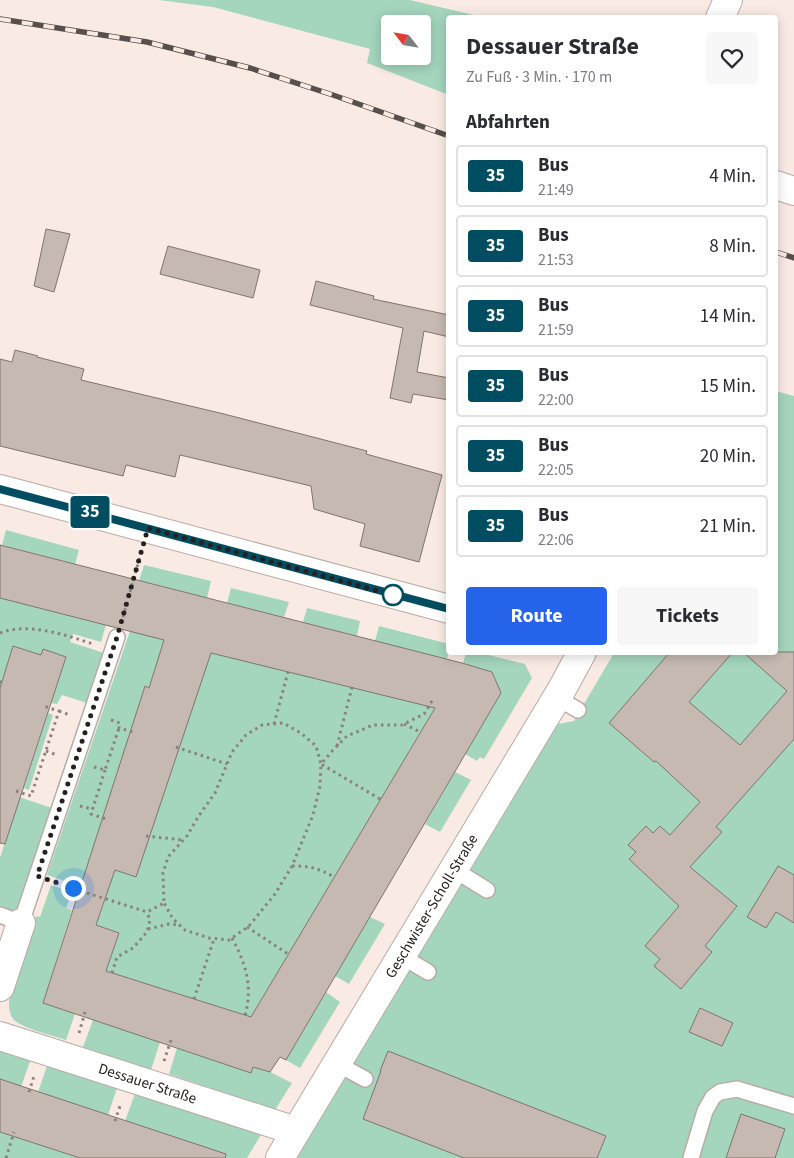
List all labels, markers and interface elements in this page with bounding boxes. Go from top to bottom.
north arrow [381,15,431,65]
map controls [381,15,431,65]
text: Dessauer Straße [466,29,639,64]
button: heart [706,32,758,84]
text: Zu Fuß · 3 Min. · 170 m [466,66,612,88]
text: Abfahrten [466,109,550,136]
text: Bus [538,152,569,179]
text: 35 [486,163,505,188]
text: 4 Min. [709,163,756,190]
text: 21:49 [538,179,574,201]
text: Bus [538,222,569,249]
text: 35 [486,233,505,258]
text: 8 Min. [709,233,756,260]
text: 21:53 [538,249,574,271]
text: Bus [538,292,569,319]
text: 35 [486,303,505,328]
text: 14 Min. [700,303,756,330]
text: 21:59 [538,319,574,341]
text: Bus [538,362,569,389]
text: 35 [486,373,505,398]
text: 15 Min. [700,373,756,400]
text: 22:00 [538,389,574,411]
text: Bus [538,432,569,459]
text: 35 [486,443,505,468]
text: 20 Min. [700,443,756,470]
text: 22:05 [538,459,574,481]
line badge: 35 [68,496,112,528]
text: 35 [80,499,100,524]
text: Bus [538,502,569,529]
text: 35 [486,513,505,538]
text: 21 Min. [700,513,756,540]
text: 22:06 [538,529,574,551]
unlabelled marker [382,584,404,606]
button: Route [466,587,607,645]
button: Tickets [617,587,758,645]
street label: Geschwister-Scholl-Straße [380,830,483,982]
your location [61,876,86,901]
street label: Dessauer Straße [96,1058,199,1109]

